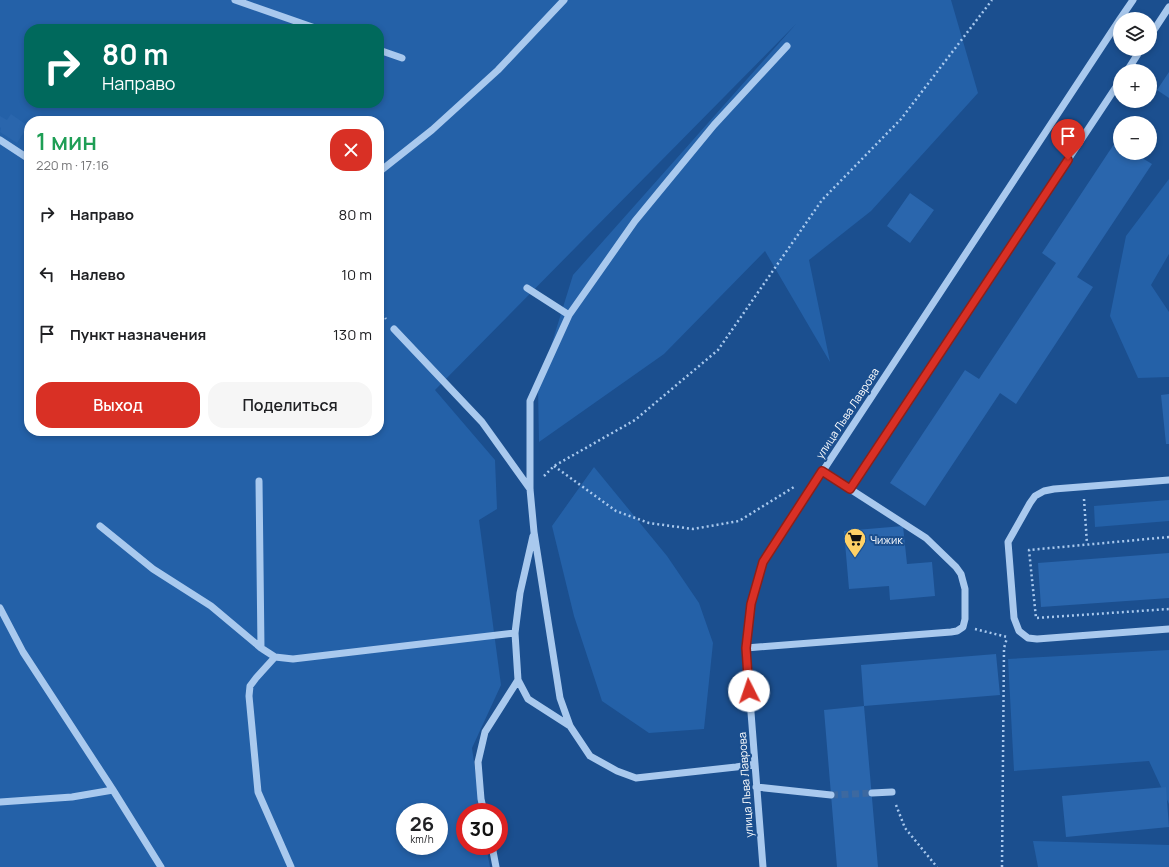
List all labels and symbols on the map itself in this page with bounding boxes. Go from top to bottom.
pin [1051,119,1085,160]
street label: улица Льва Лаврова [812,365,882,461]
supermarket icon: Чижик [842,526,868,559]
place label: Чижик [870,532,903,547]
position arrow [728,670,770,712]
street label: улица Льва Лаврова [734,732,756,838]
speed limit sign: 30 [456,803,508,855]

